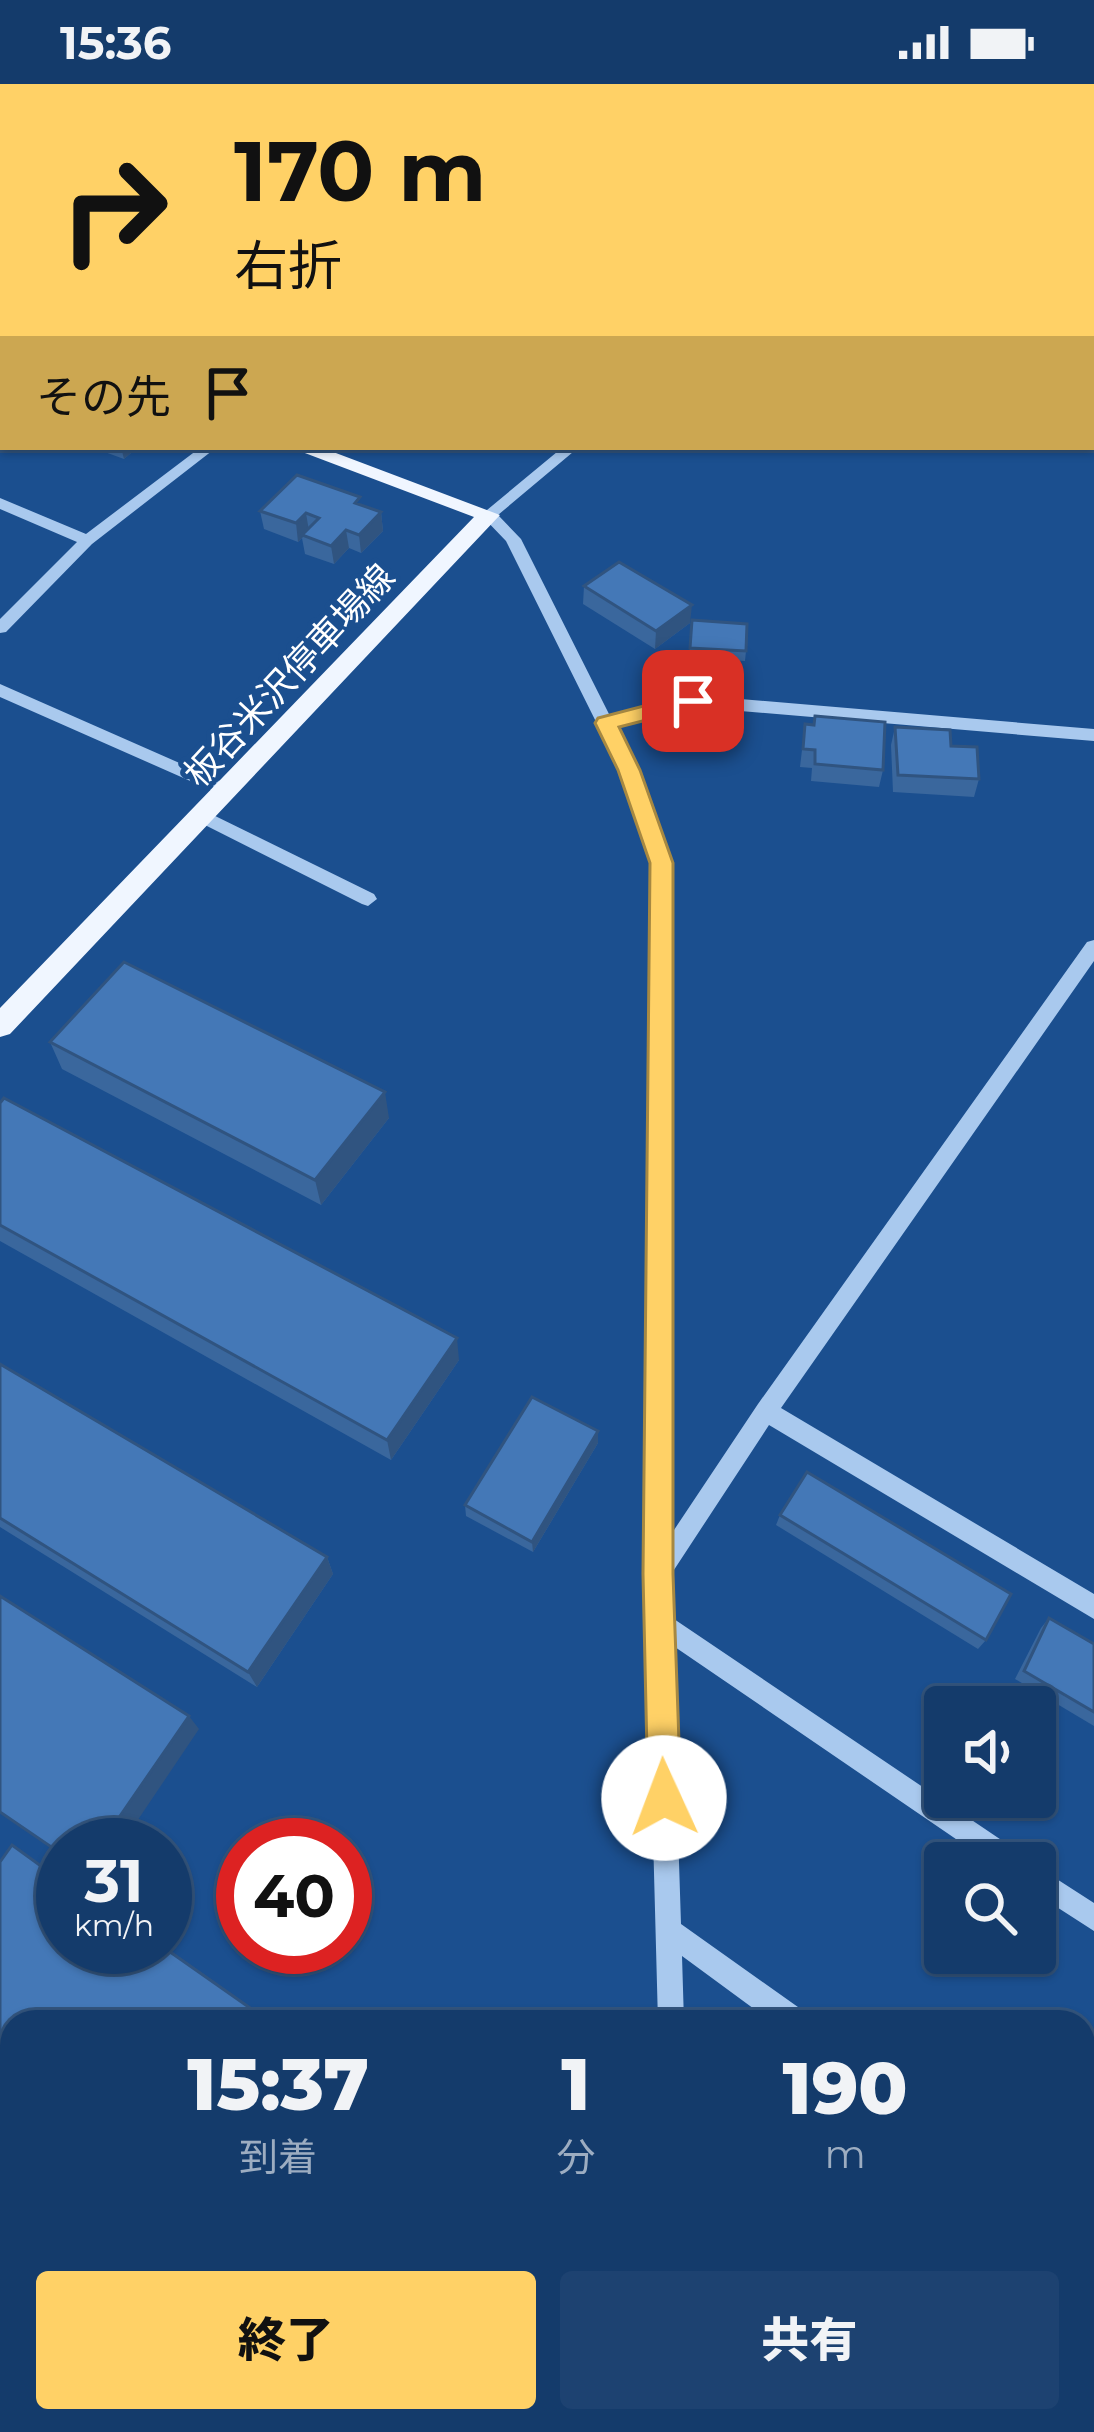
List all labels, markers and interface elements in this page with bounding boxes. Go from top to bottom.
text: 15:36 [60,15,172,70]
text: 170 m [234,120,486,222]
icon: right [36,132,192,288]
text: 右折 [234,233,342,299]
icon: arrive [195,360,261,426]
text: その先 [36,369,171,424]
street label: 板谷米沢停車場線 [175,555,403,795]
pin [642,650,744,752]
icon: arrive [660,668,726,734]
map controls [924,1686,1056,1974]
button: sound [924,1686,1056,1818]
position arrow [601,1735,727,1861]
speed limit sign: 40 [216,1818,372,1974]
button: search [924,1842,1056,1974]
text: 31 [84,1844,144,1917]
text: km/h [74,1907,154,1944]
text: 15:37 [187,2040,369,2128]
text: 1 [561,2040,590,2128]
text: 190 [782,2044,908,2132]
text: m [824,2130,866,2178]
text: 到着 [239,2133,317,2181]
text: 分 [556,2133,595,2181]
button: 終了 [36,2271,536,2409]
button: 共有 [560,2271,1059,2409]

